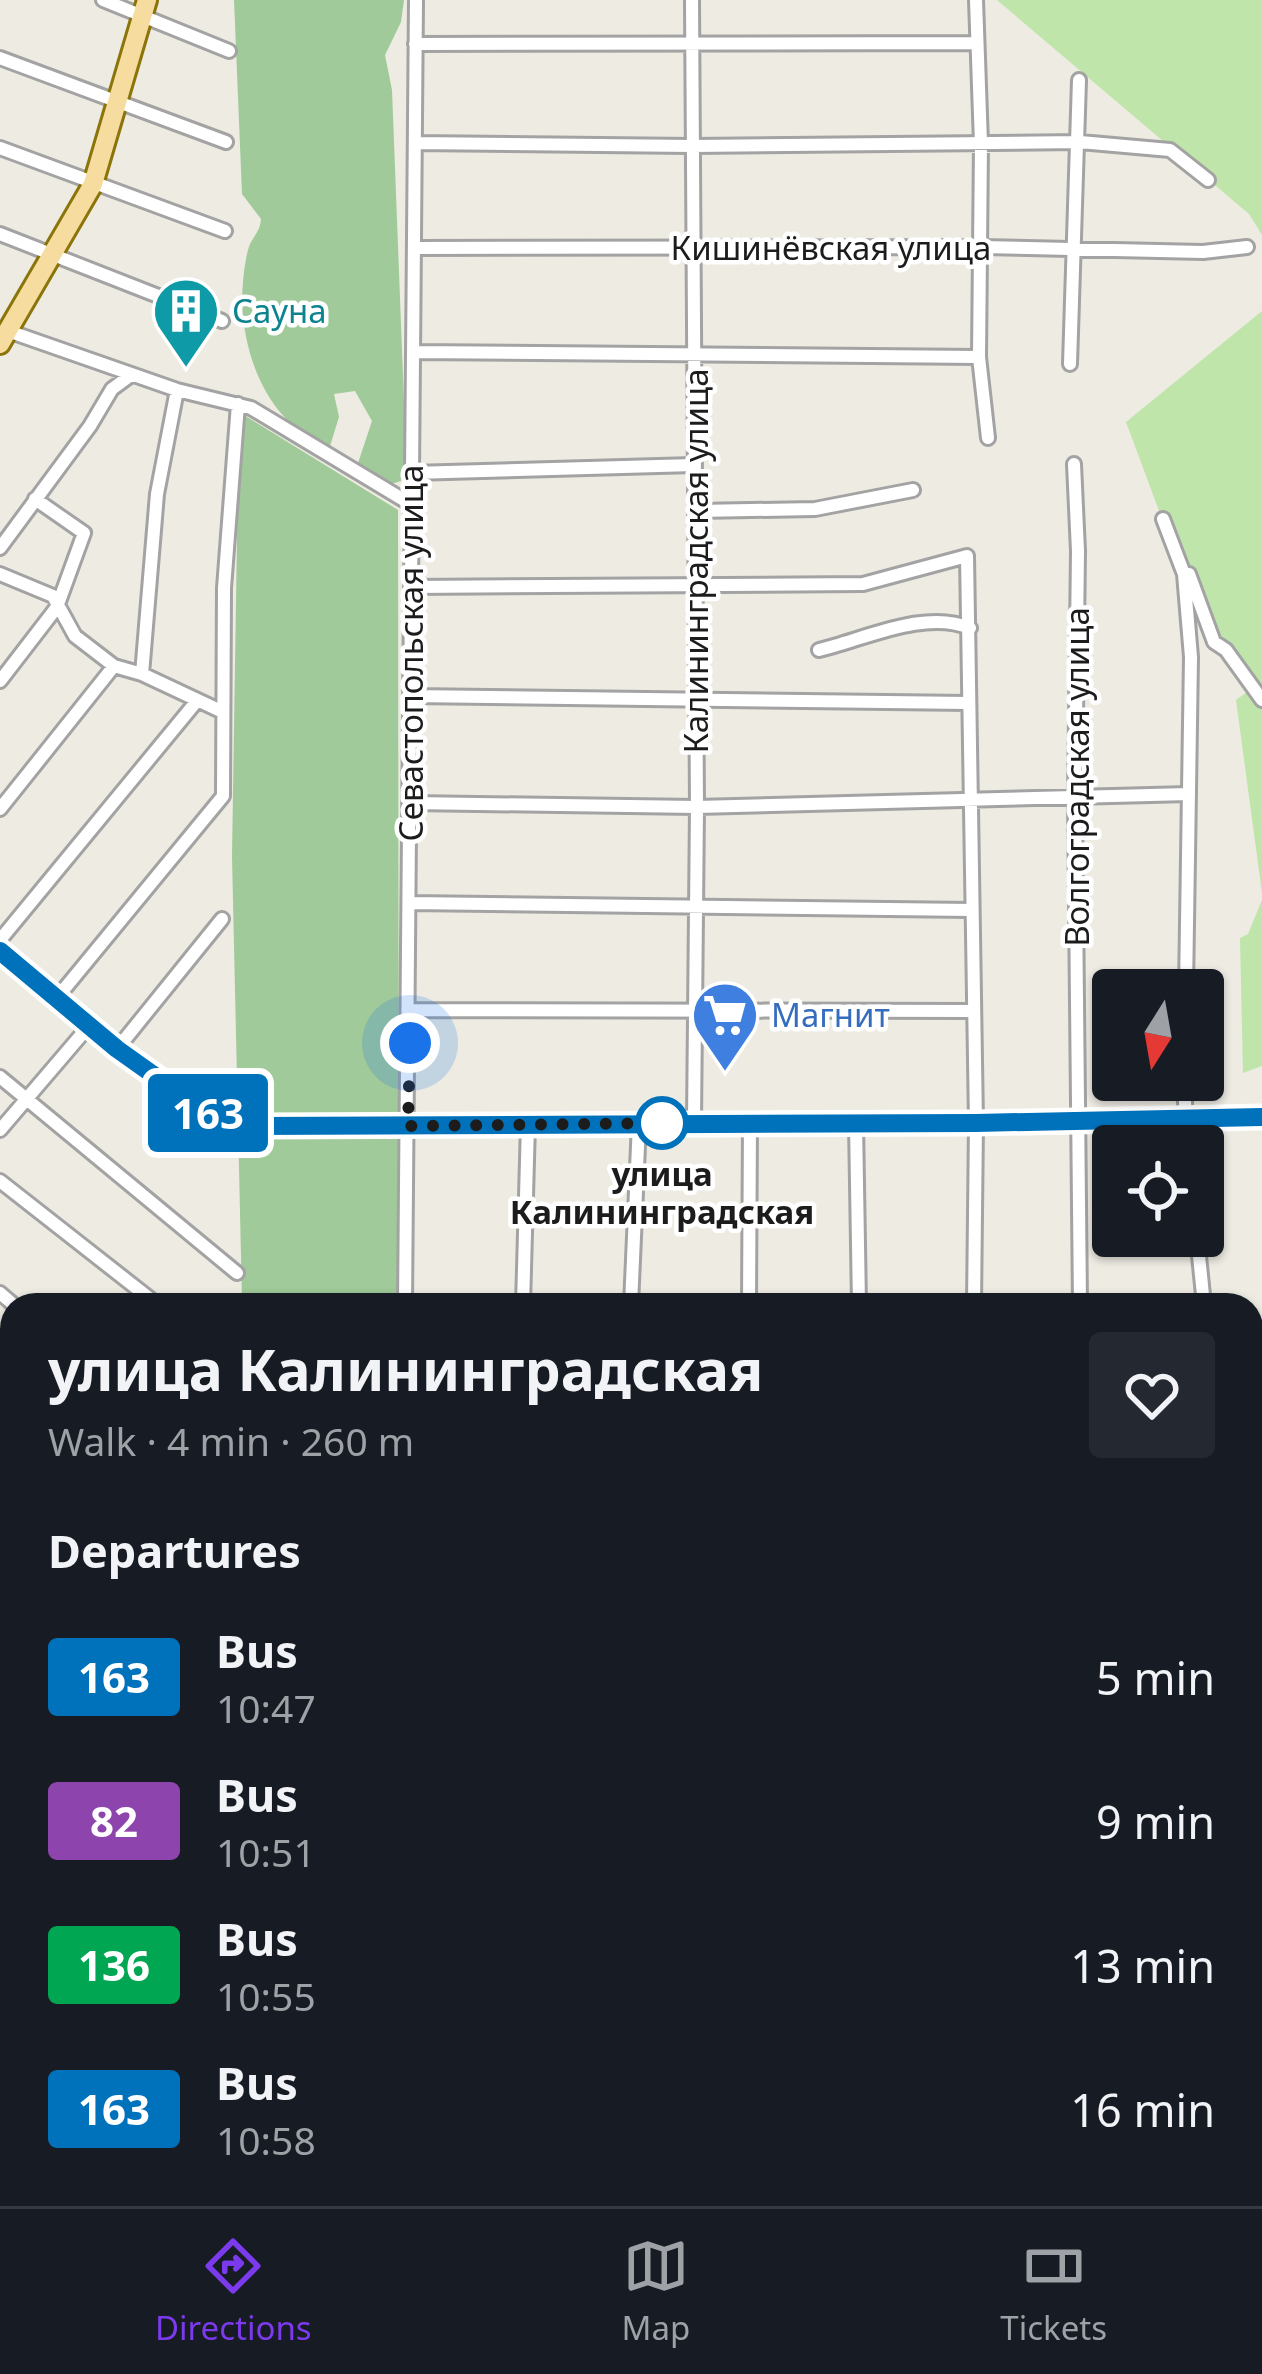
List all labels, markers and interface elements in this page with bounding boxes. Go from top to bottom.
street label: Кишинёвская улица [671,225,991,270]
building icon: Сауна [151,276,221,370]
place label: Сауна [232,288,327,333]
street label: Калининградская улица [673,368,718,754]
street label: Севастопольская улица [388,465,433,841]
street label: Волгоградская улица [1054,607,1099,947]
north arrow [1092,969,1224,1101]
map controls [1092,969,1224,1257]
supermarket icon: Магнит [690,980,760,1074]
place label: Магнит [771,992,890,1037]
your location [380,1013,440,1073]
line badge: 163 [139,1074,277,1152]
text: 163 [172,1084,244,1141]
marker: улица Калининградская [637,1098,687,1148]
button: locate [1092,1125,1224,1257]
place label: улица Калининградская [510,1151,814,1234]
text: улица Калининградская [48,1330,763,1408]
button: heart [1089,1332,1215,1458]
text: Walk · 4 min · 260 m [48,1414,414,1467]
text: Departures [48,1520,301,1581]
text: Bus [216,1620,298,1681]
text: 5 min [1096,1647,1215,1708]
text: 163 [78,1648,150,1705]
text: 10:47 [216,1681,316,1734]
text: Bus [216,1764,298,1825]
text: 9 min [1096,1791,1215,1852]
text: 82 [90,1792,138,1849]
text: 10:51 [216,1825,316,1878]
text: Bus [216,1908,298,1969]
text: 13 min [1070,1935,1215,1996]
text: 136 [78,1936,150,1993]
text: 10:55 [216,1969,316,2022]
text: Bus [216,2052,298,2113]
text: 16 min [1070,2079,1215,2140]
text: 163 [78,2080,150,2137]
text: 10:58 [216,2113,316,2166]
tab: Directions [155,2233,312,2350]
tab: Map [622,2233,690,2350]
tab: Tickets [1000,2233,1107,2350]

